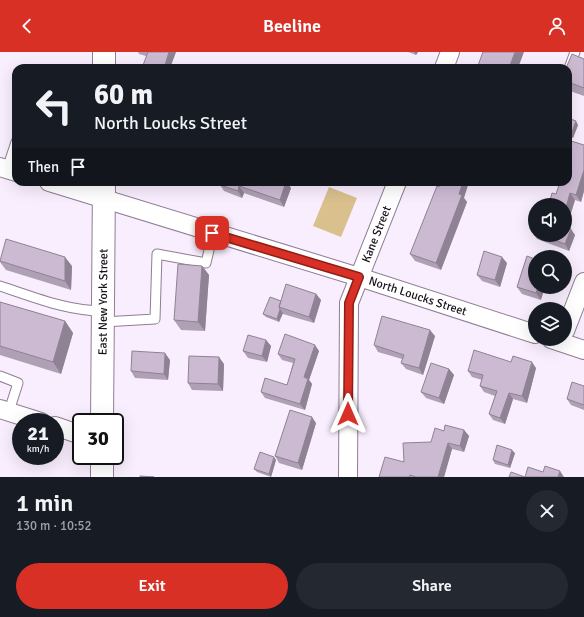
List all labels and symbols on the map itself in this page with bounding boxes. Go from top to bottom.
street label: Kane Street [358,204,394,265]
pin [195,216,229,250]
street label: East New York Street [95,249,111,355]
street label: North Loucks Street [367,273,469,319]
position arrow [327,393,369,435]
speed limit sign: 30 [72,413,124,465]

